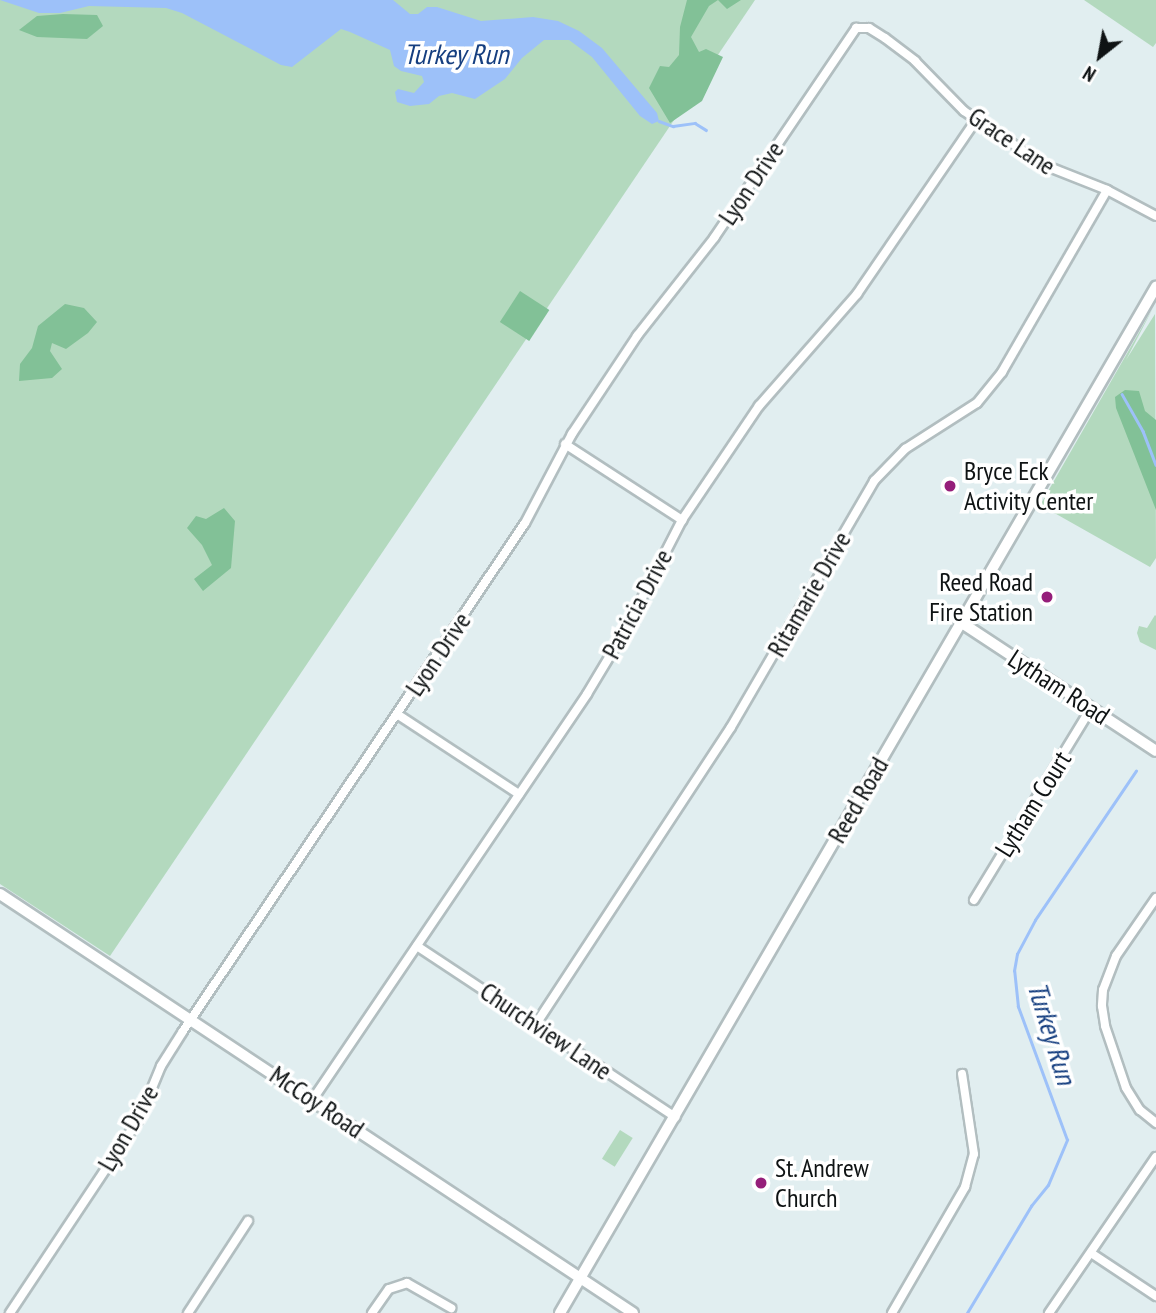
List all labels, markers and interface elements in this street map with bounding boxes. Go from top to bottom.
north arrow [1065,21,1135,91]
water label: Turkey Run [403,37,509,71]
text: N [1079,61,1100,87]
street label: Grace Lane [963,101,1061,181]
street label: Lyon Drive [712,135,790,231]
place label: Bryce Eck Activity Center [964,455,1094,516]
marker: Bryce Eck Activity Center [942,478,958,494]
street label: Ritamarie Drive [761,526,857,662]
street label: Patricia Drive [595,544,679,664]
place label: Reed Road Fire Station [929,566,1033,628]
marker: Reed Road Fire Station [1039,589,1055,605]
street label: Lyon Drive [399,606,477,702]
street label: Lytham Road [1003,643,1115,731]
street label: Lytham Court [988,745,1078,863]
street label: Reed Road [821,752,895,848]
street label: Churchview Lane [474,975,618,1087]
water label: Turkey Run [1020,977,1084,1089]
street label: McCoy Road [264,1059,370,1145]
street label: Lyon Drive [91,1080,165,1176]
place label: St. Andrew Church [775,1152,871,1214]
marker: St. Andrew Church [753,1175,769,1191]

